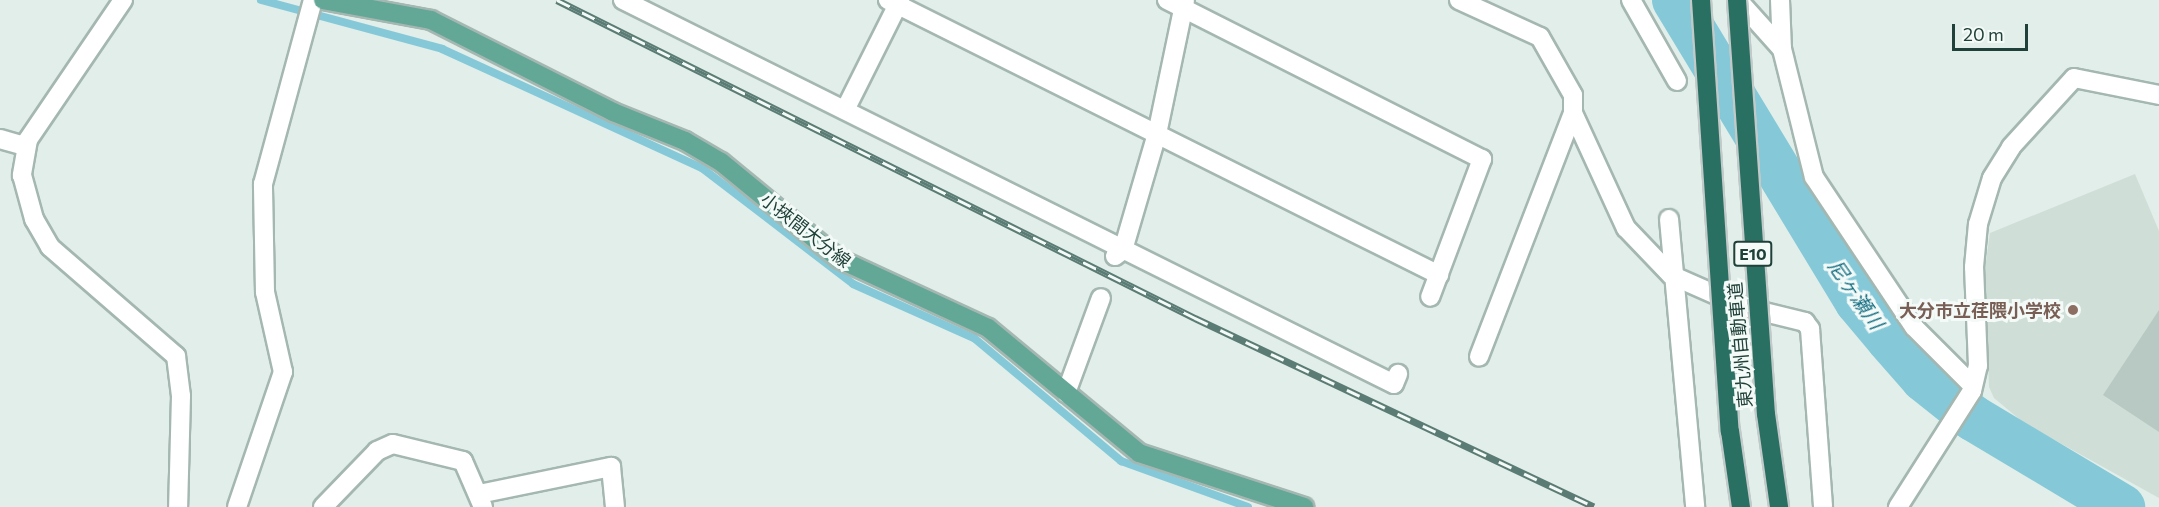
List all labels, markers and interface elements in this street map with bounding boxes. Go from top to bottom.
scale bar [1955,12,2032,50]
text: 20 m [1963,23,2004,45]
street label: 小挾間大分線 [757,188,855,272]
road number: E10 [1732,241,1774,267]
water label: 尼ヶ瀬川 [1823,254,1889,334]
street label: 東九州自動車道 [1724,281,1756,409]
place label: 大分市立荏隈小学校 [1899,299,2061,321]
marker: 大分市立荏隈小学校 [2066,303,2080,317]

